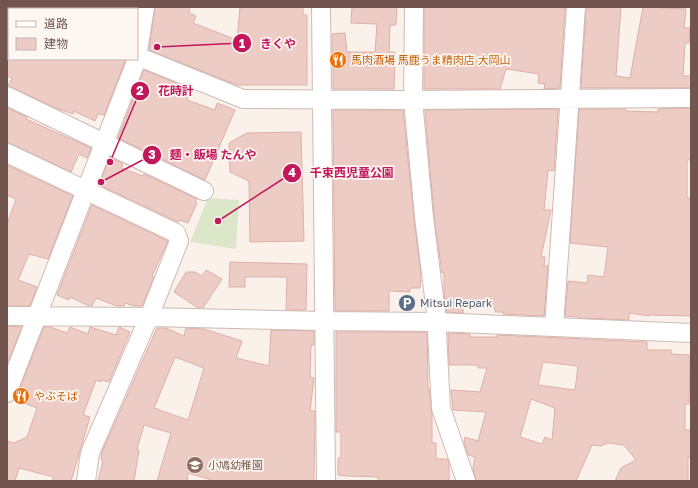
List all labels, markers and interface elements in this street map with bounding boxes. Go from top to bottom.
legend [8,8,138,60]
text: 道路 [44,16,68,31]
callout: きくや [232,31,304,55]
text: 建物 [44,36,68,51]
text: 1 [239,36,245,51]
text: きくや [260,36,296,51]
restaurant icon: 馬肉酒場 馬鹿うま精肉店 大岡山 [328,50,348,70]
place label: 馬肉酒場 馬鹿うま精肉店 大岡山 [351,53,511,66]
callout: 花時計 [130,79,202,103]
text: 2 [136,83,144,98]
text: 花時計 [158,83,194,98]
callout: 麺・飯場 たんや [142,143,265,167]
text: 3 [148,147,156,162]
text: 麺・飯場 たんや [169,147,257,162]
callout: 千束西児童公園 [282,161,402,185]
text: 4 [288,165,296,180]
text: 千束西児童公園 [310,165,394,180]
parking icon: Mitsui Repark [397,293,417,313]
place label: Mitsui Repark [420,296,492,309]
restaurant icon: やぶそば [11,386,31,406]
place label: やぶそば [34,389,78,402]
school or university icon: 小鳩幼稚園 [185,455,205,475]
place label: 小鳩幼稚園 [208,458,263,471]

